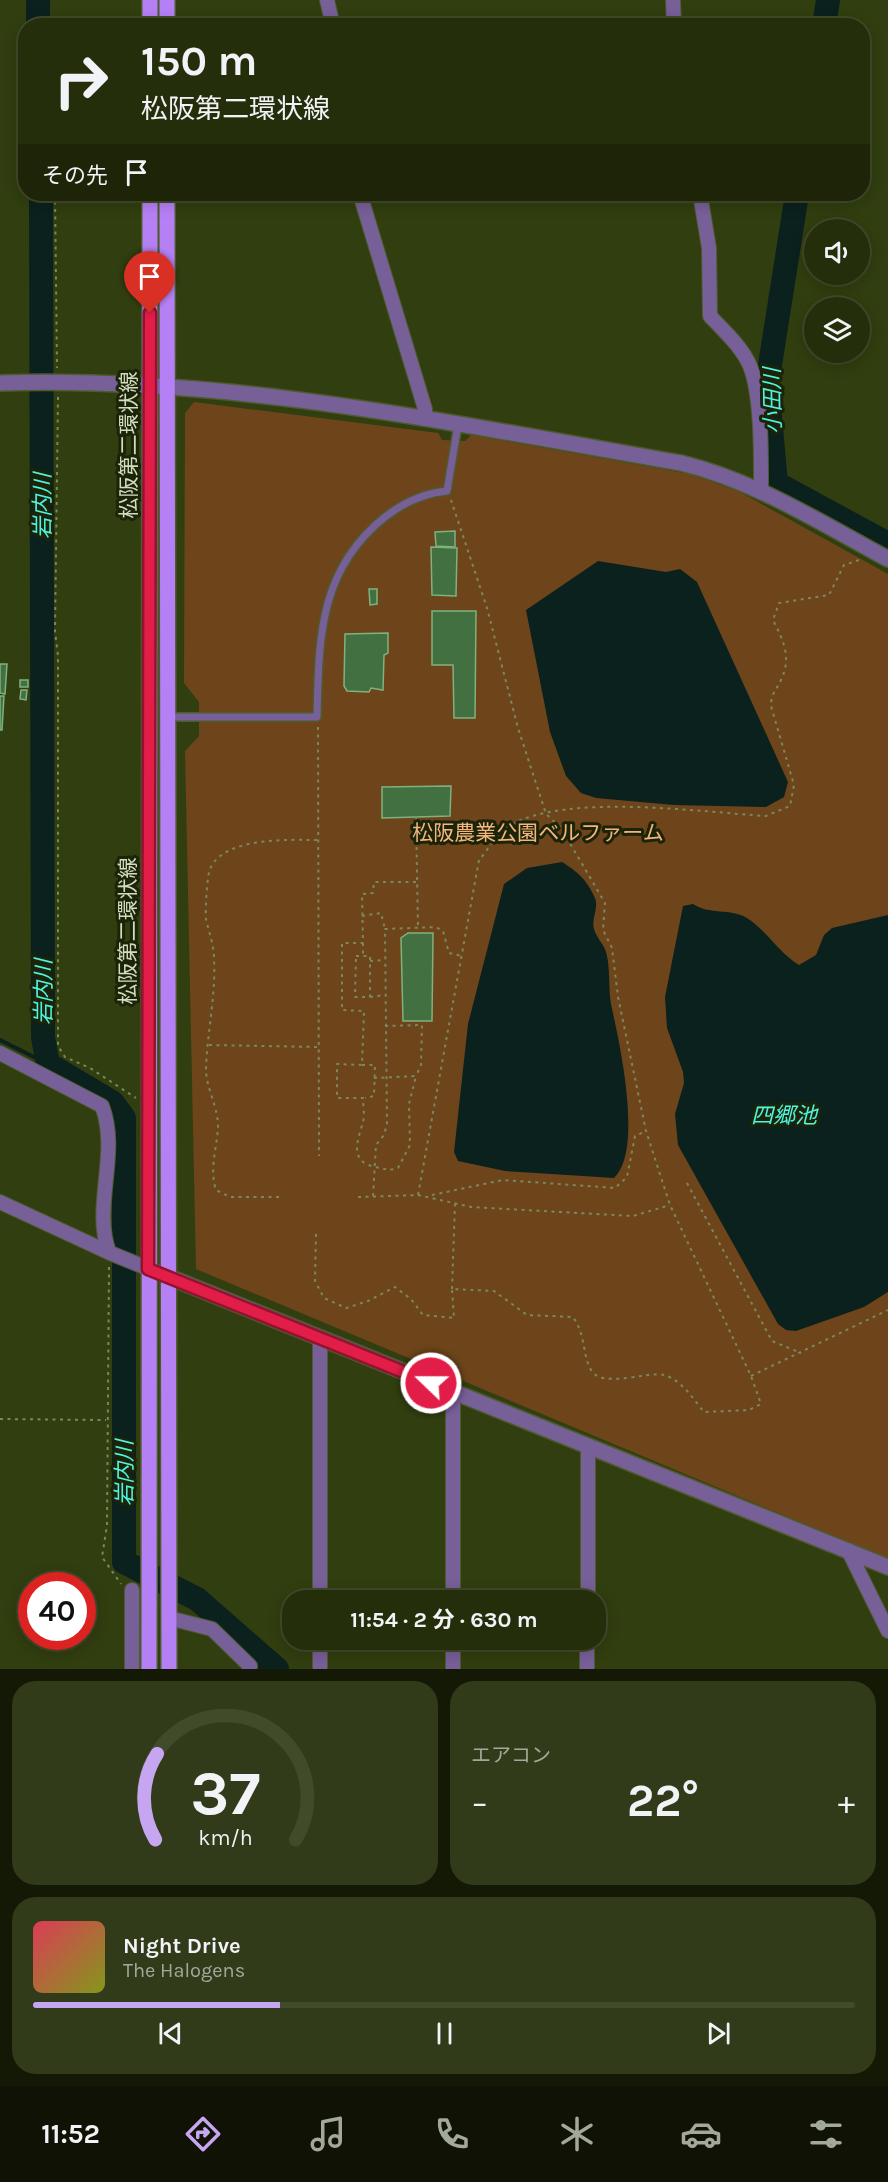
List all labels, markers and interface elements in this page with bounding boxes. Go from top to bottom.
text: 150 m [141,36,257,86]
icon: right [42,42,120,120]
text: 松阪第二環状線 [141,93,330,125]
icon: arrive [120,156,153,189]
text: その先 [42,163,108,189]
map controls [804,219,870,363]
button: sound [804,219,870,285]
pin [124,251,175,313]
icon: arrive [133,260,166,293]
button: layers [804,297,870,363]
water label: 小田川 [759,366,787,434]
street label: 松阪第二環状線 [117,372,141,519]
water label: 岩内川 [30,471,56,539]
park label: 松阪農業公園ベルファーム [412,821,664,845]
street label: 松阪第二環状線 [116,858,140,1005]
water label: 岩内川 [31,957,57,1025]
water label: 四郷池 [751,1103,819,1129]
position arrow [399,1351,463,1415]
water label: 岩内川 [112,1438,138,1506]
speed limit sign: 40 [18,1572,96,1650]
text: 11:54 · 2 分 · 630 m [350,1607,538,1633]
text: エアコン [471,1744,551,1767]
text: 37 [190,1757,260,1830]
text: 22° [627,1775,699,1827]
text: − [471,1783,488,1821]
text: + [838,1783,855,1821]
text: km/h [198,1825,252,1850]
text: Night Drive [123,1933,241,1959]
text: The Halogens [123,1959,245,1982]
icon: previous [154,2017,187,2050]
icon: pause [428,2017,461,2050]
icon: next [702,2017,735,2050]
icon: directions [182,2113,224,2155]
icon: music [307,2113,349,2155]
icon: phone [431,2113,473,2155]
icon: climate [556,2113,598,2155]
icon: car [680,2113,722,2155]
icon: filters [805,2113,847,2155]
text: 11:52 [41,2118,100,2150]

